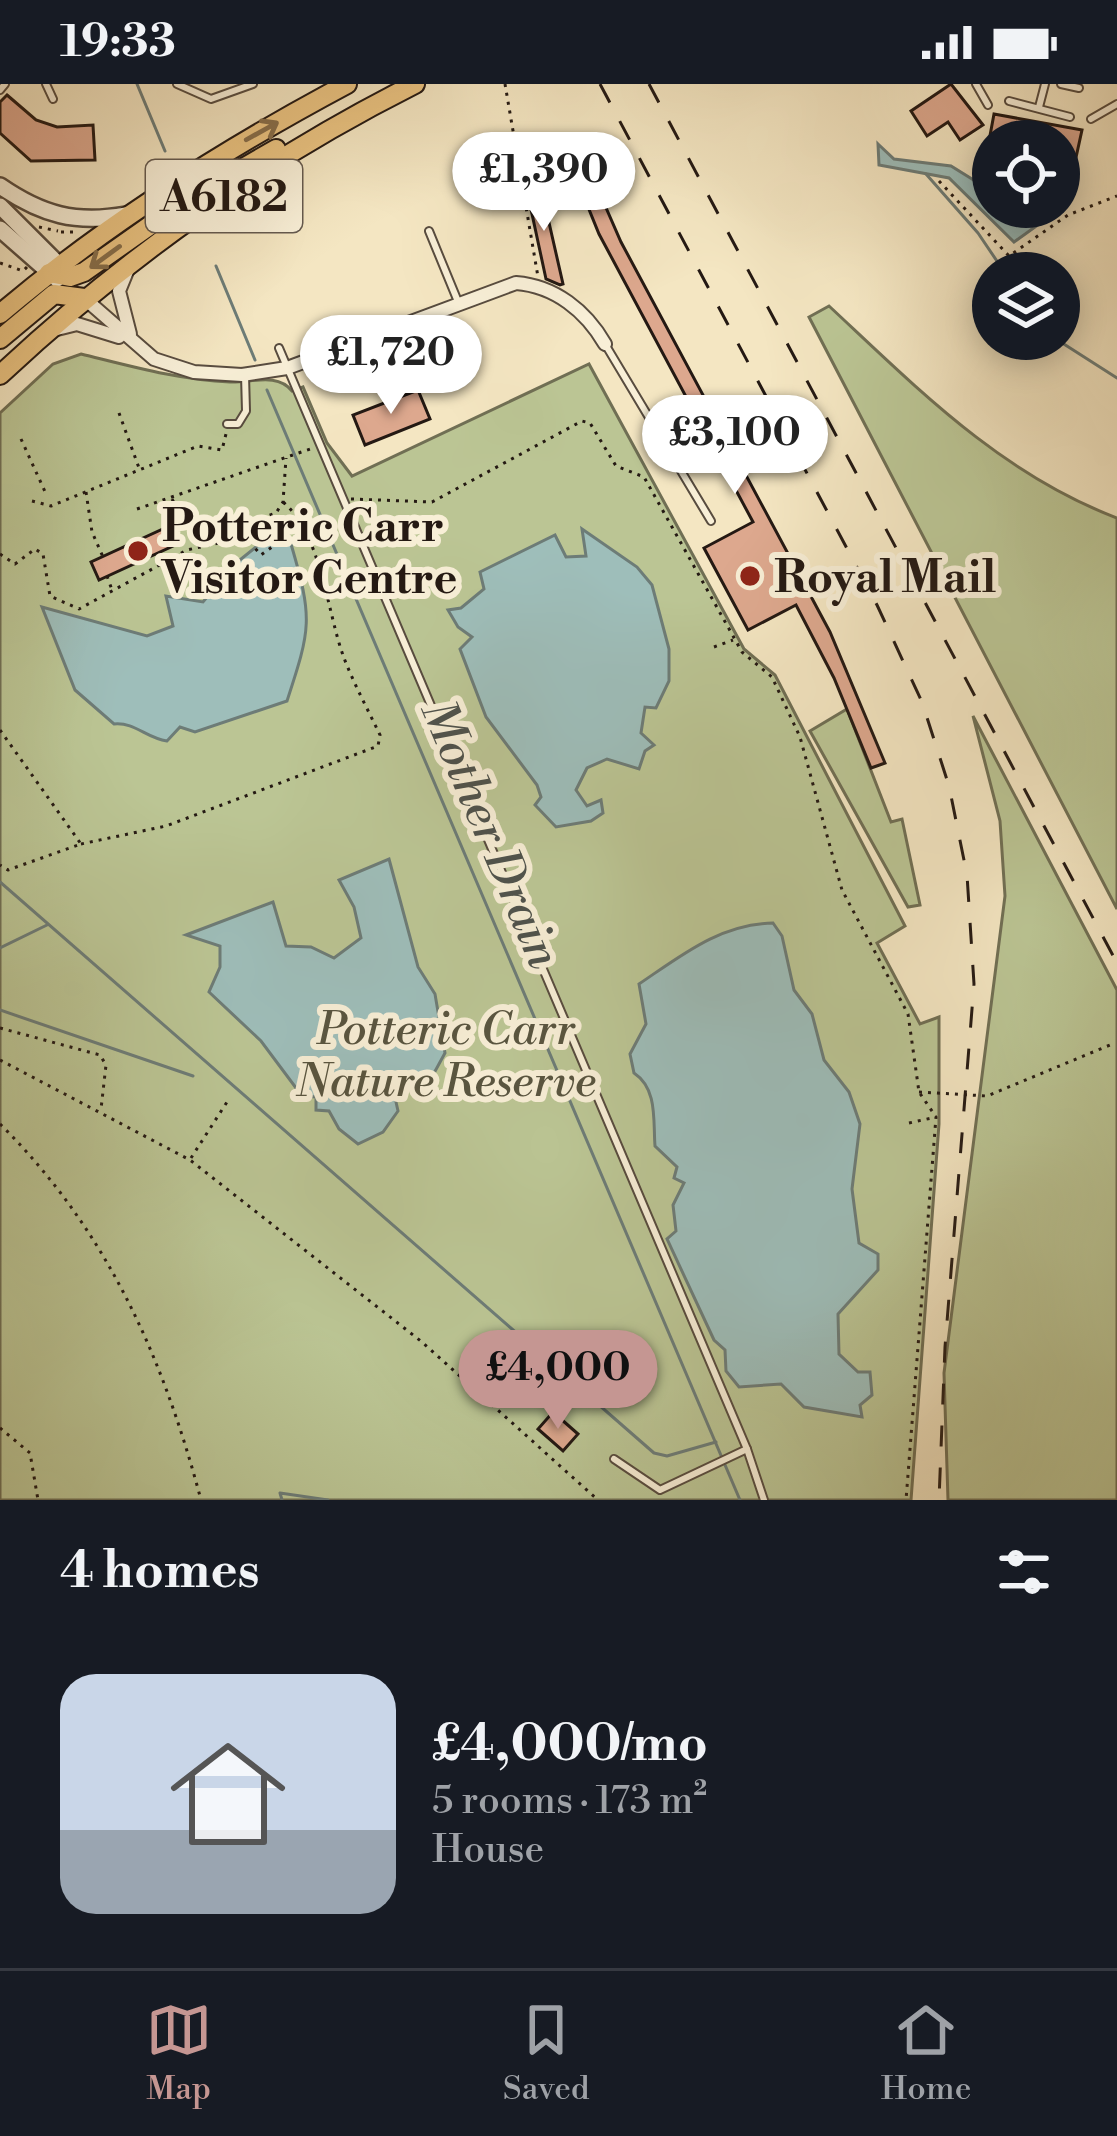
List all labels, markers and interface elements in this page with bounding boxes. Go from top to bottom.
text: 19:33 [60,14,176,71]
one-way arrow [244,119,279,142]
map controls [972,120,1080,360]
button: locate [972,120,1080,228]
pin: £1,390 [446,132,642,234]
text: £1,390 [479,146,609,195]
road number: A6182 [146,160,302,232]
one-way arrow [89,244,122,269]
button: layers [972,252,1080,360]
pin: £1,720 [293,315,489,417]
text: £1,720 [327,329,455,378]
pin: £3,100 [637,395,833,497]
text: £3,100 [669,409,801,458]
place label: Potteric Carr Visitor Centre [160,499,457,608]
marker: Potteric Carr Visitor Centre [125,538,151,564]
place label: Royal Mail [774,550,996,607]
marker: Royal Mail [737,563,763,589]
water label: Mother Drain [406,691,573,979]
park label: Potteric Carr Nature Reserve [295,1002,596,1111]
pin: £4,000 [460,1330,656,1432]
text: £4,000 [485,1344,631,1393]
icon: filters [991,1539,1057,1605]
text: 4 homes [60,1540,260,1604]
text: £4,000/mo [432,1713,708,1777]
icon: home [156,1722,300,1866]
text: 5 rooms · 173 m² [432,1777,707,1826]
text: House [432,1826,544,1875]
tab: Map [146,1997,212,2110]
tab: Saved [503,1997,590,2110]
tab: Home [881,1997,971,2110]

